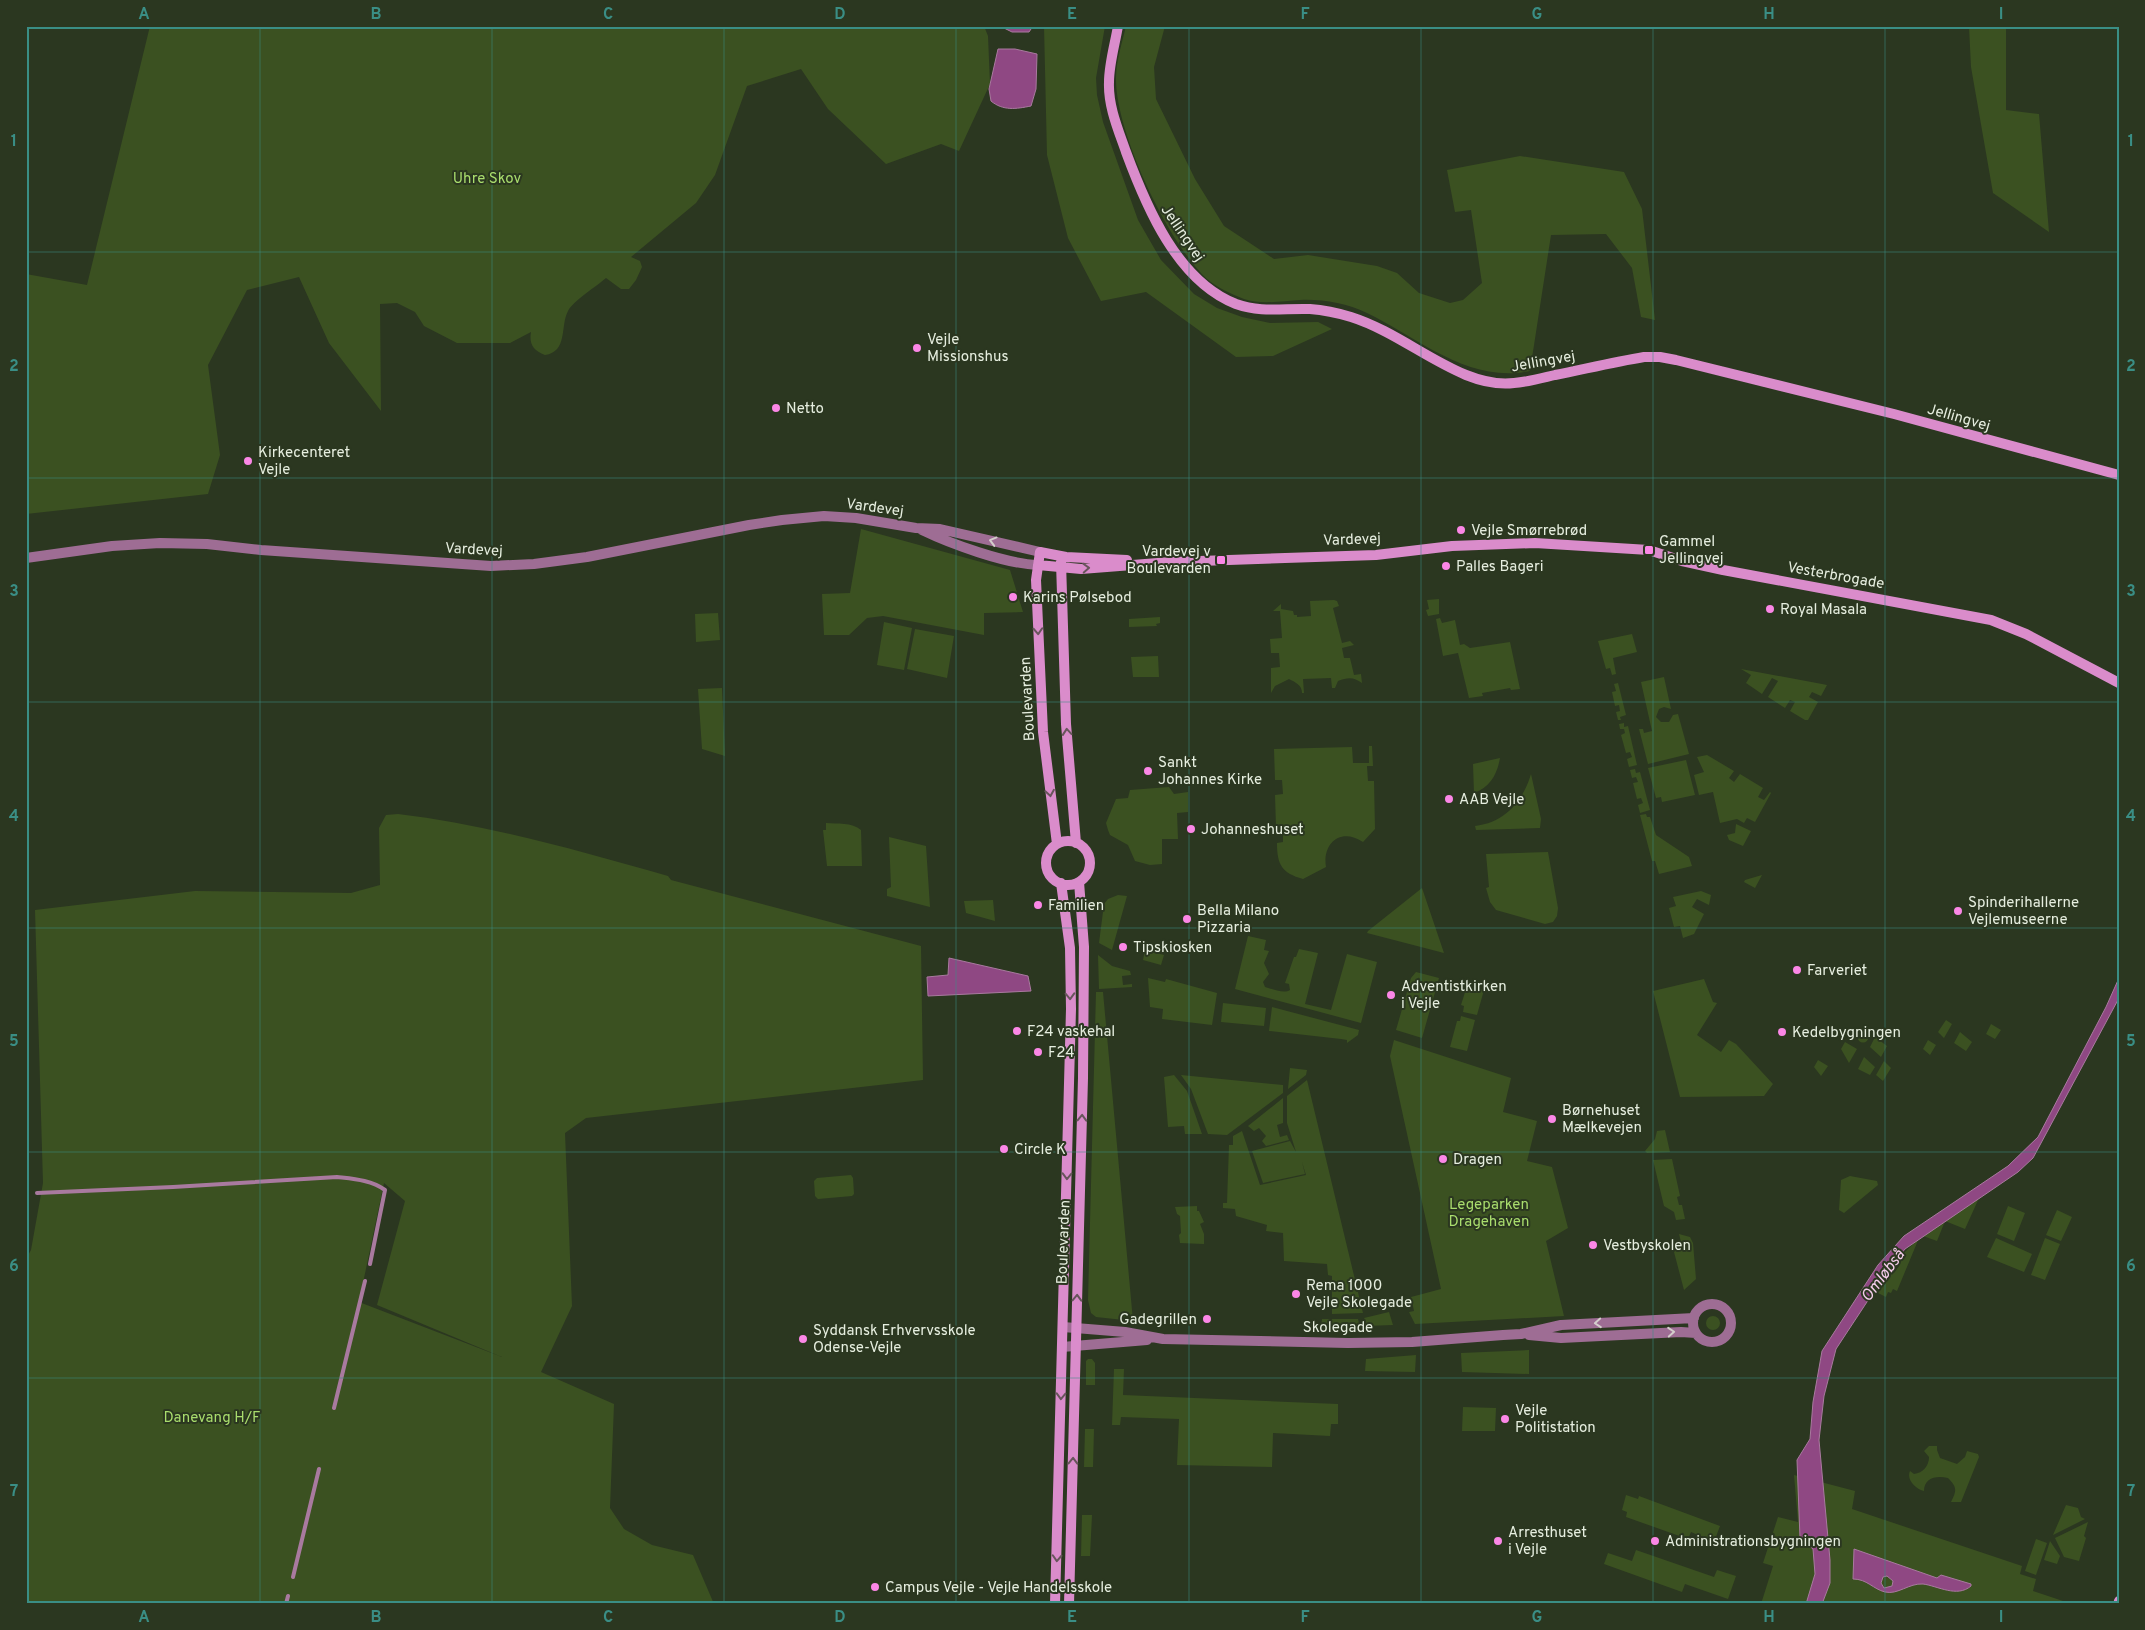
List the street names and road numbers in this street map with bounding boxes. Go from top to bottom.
street label: Jellingvej [1156,202,1208,266]
street label: Jellingvej [1510,348,1577,377]
street label: Jellingvej [1925,400,1992,436]
street label: Vardevej [845,495,905,522]
street label: Vardevej [1323,530,1381,551]
street label: Vardevej [444,539,503,562]
street label: Vesterbrogade [1786,559,1886,594]
street label: Boulevarden [1017,656,1040,742]
street label: Boulevarden [1054,1199,1075,1285]
street label: Skolegade [1303,1319,1373,1338]

